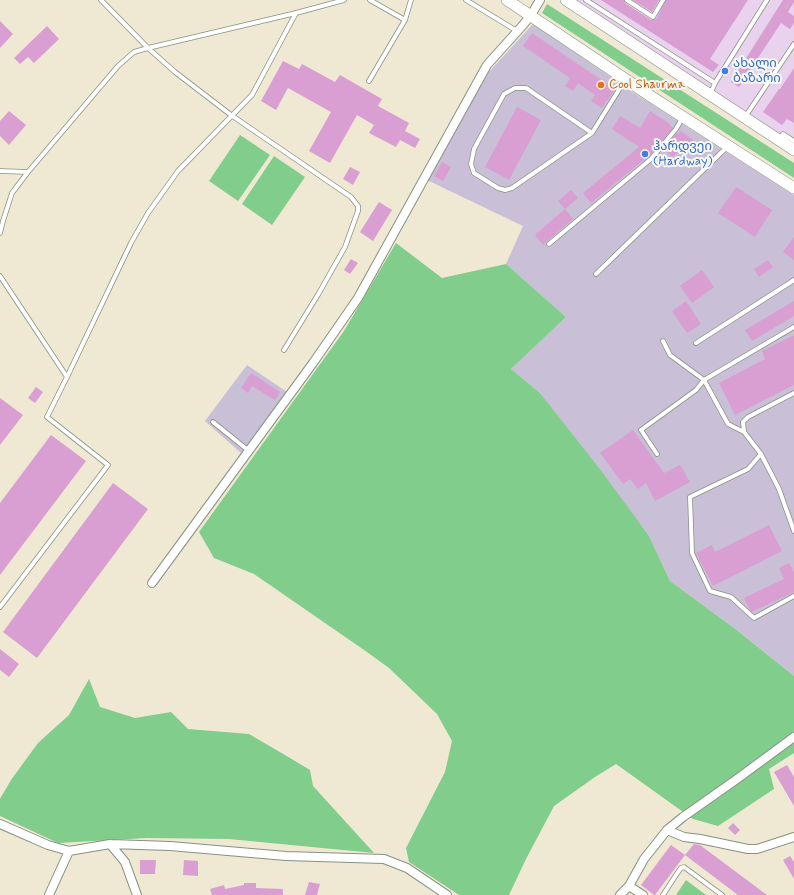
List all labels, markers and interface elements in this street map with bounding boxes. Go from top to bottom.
place label: ახალი ბაზარი [733,56,781,87]
marker: ახალი ბაზარი [720,66,730,76]
place label: Cool Shaurma [609,77,685,93]
marker: Cool Shaurma [596,80,606,90]
place label: ჰარდვეი (Hardway) [653,139,712,170]
marker: ჰარდვეი (Hardway) [640,149,650,159]

